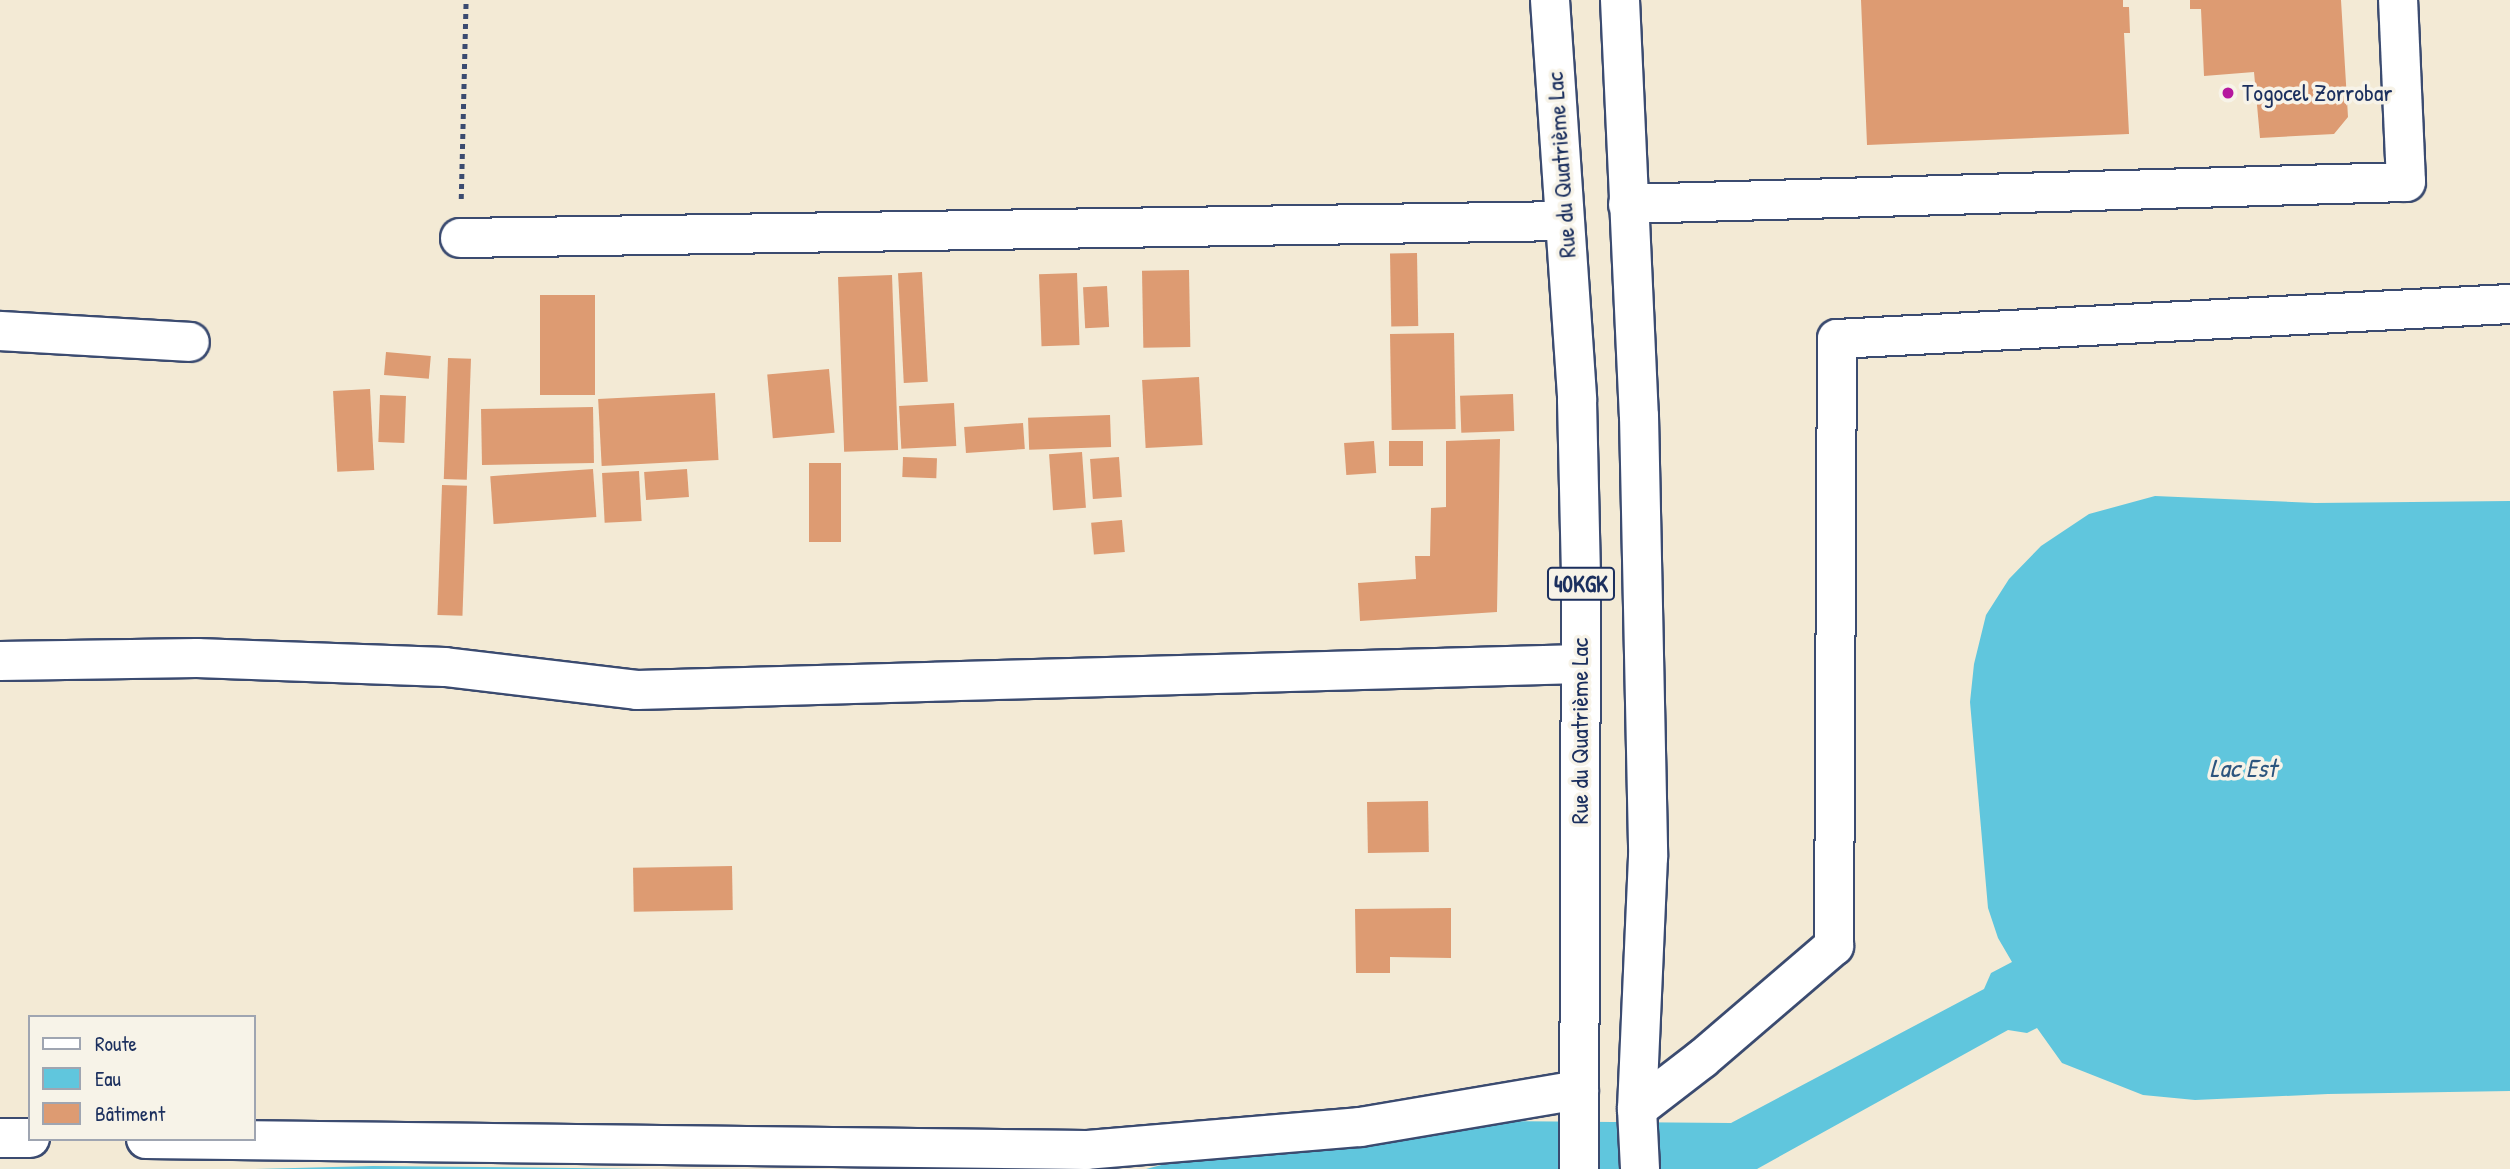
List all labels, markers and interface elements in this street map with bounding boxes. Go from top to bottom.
street label: Rue du Quatrième Lac [1540,71,1582,259]
place label: Togocel Zorrobar [2242,79,2393,107]
marker: Togocel Zorrobar [2220,85,2236,101]
road number: 40KGK [1546,564,1616,604]
street label: Rue du Quatrième Lac [1566,638,1594,824]
water label: Lac Est [2210,752,2276,784]
legend [28,1015,256,1141]
text: Route [95,1029,137,1058]
text: Eau [95,1064,121,1093]
text: Bâtiment [95,1099,165,1128]

